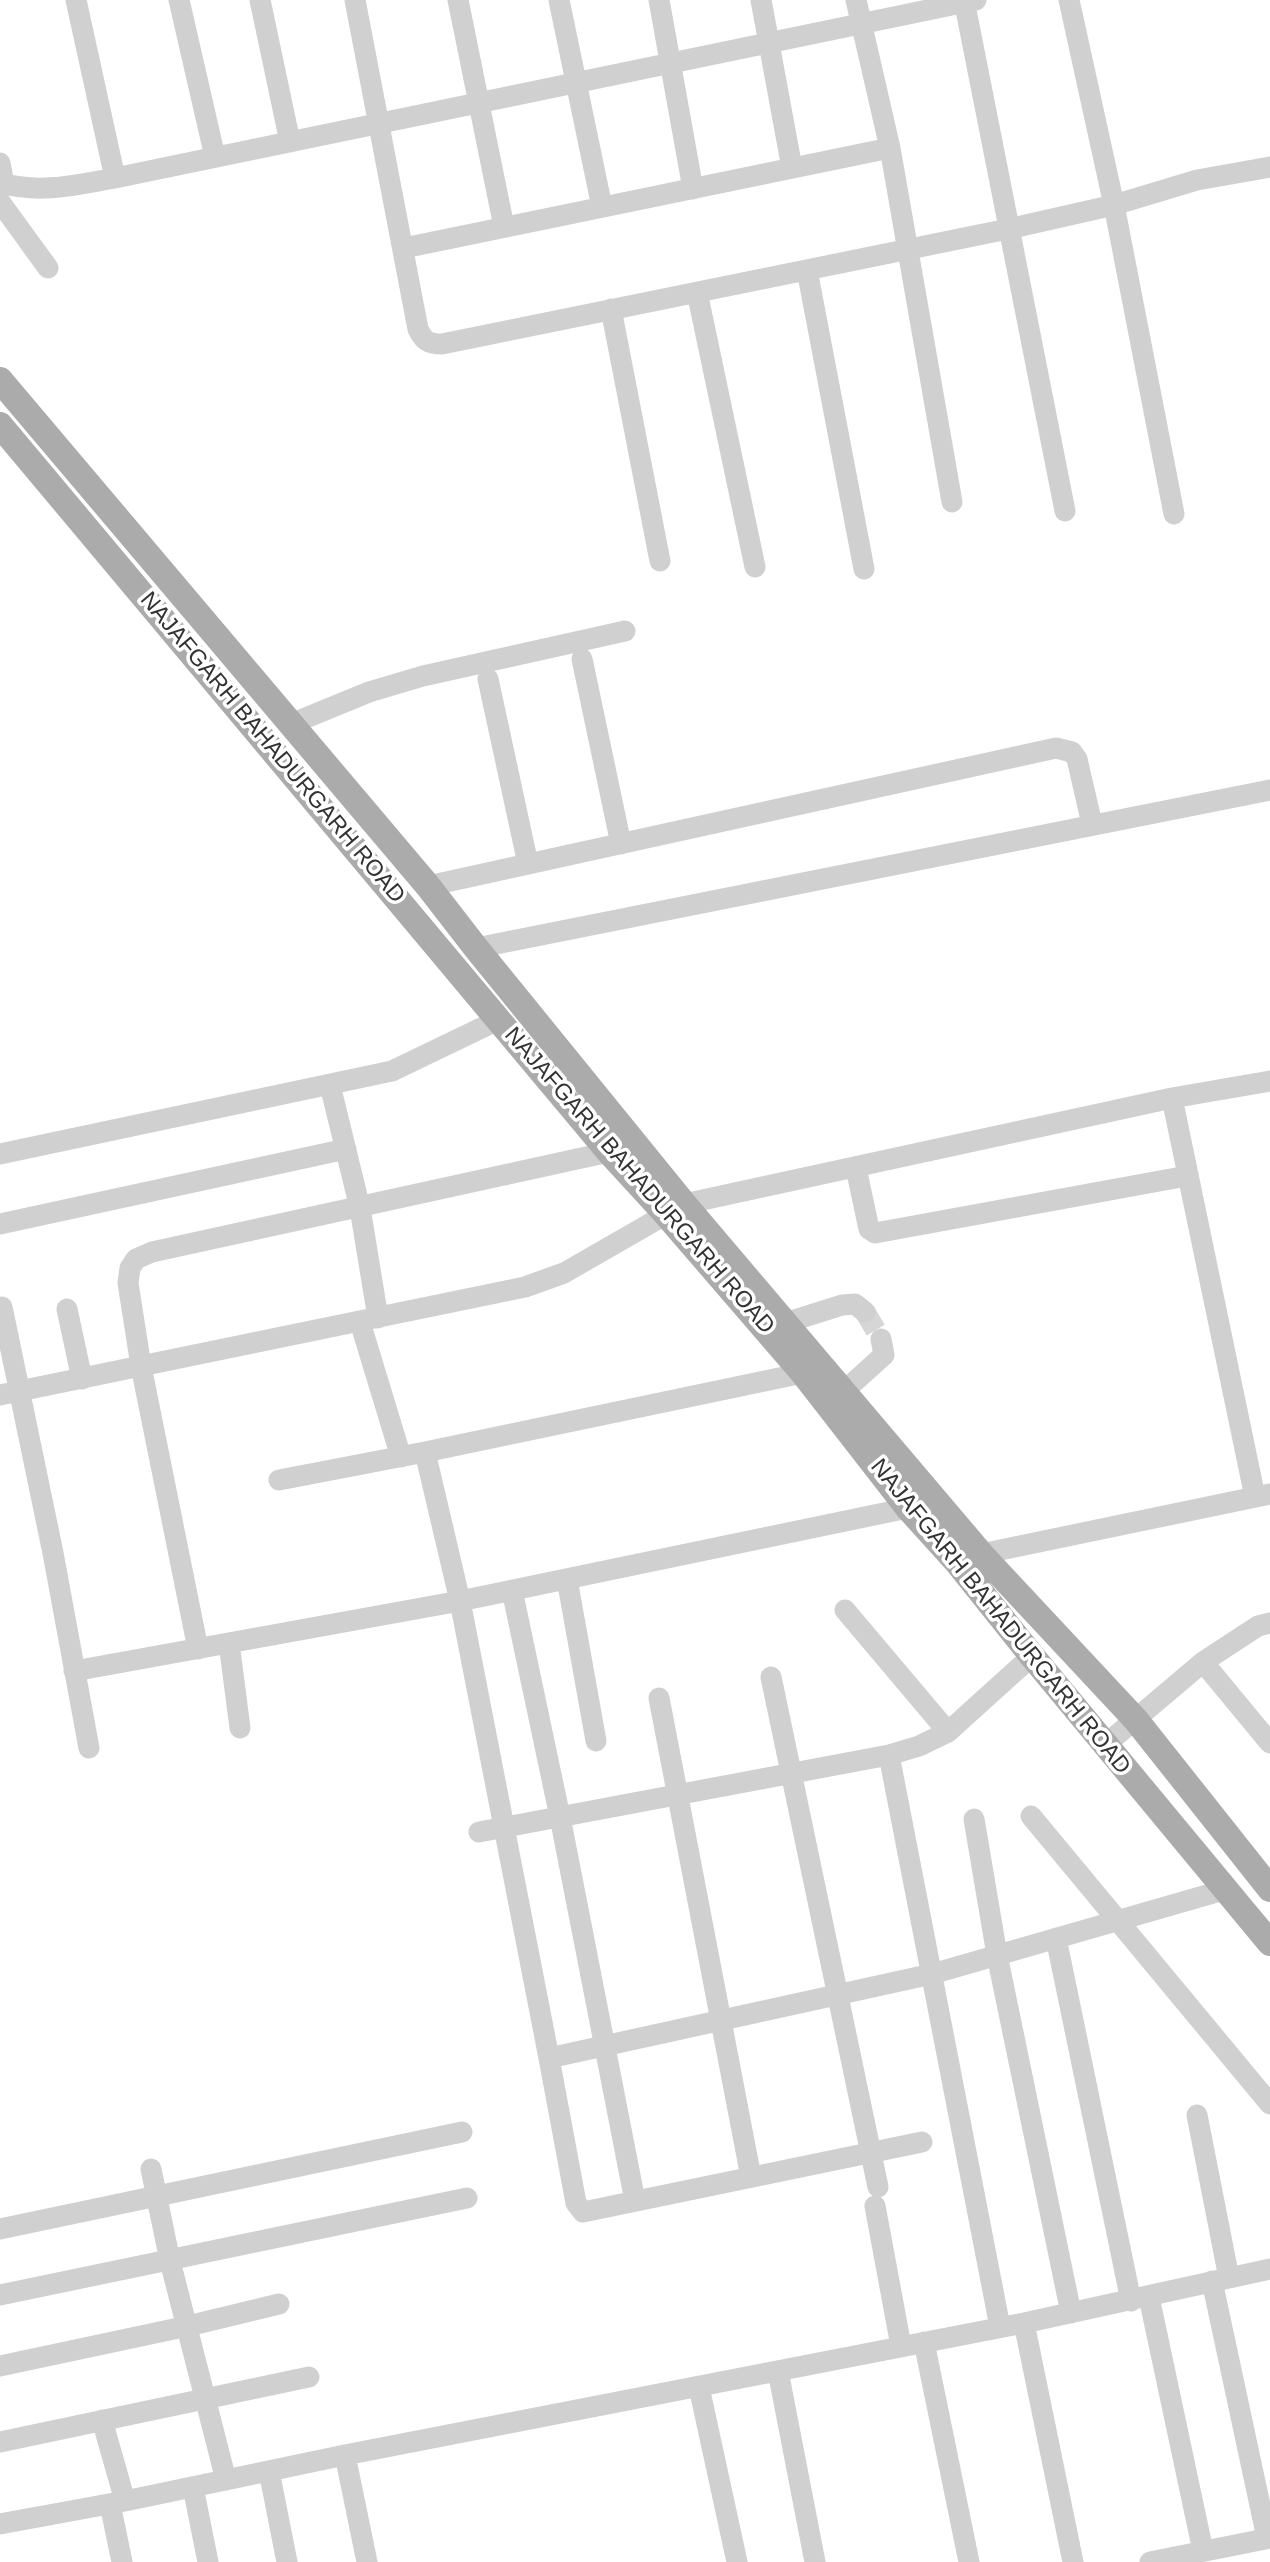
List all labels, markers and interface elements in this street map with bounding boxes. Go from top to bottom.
street label: NAJAFGARH BAHADURGARH ROAD [134,587,410,909]
street label: NAJAFGARH BAHADURGARH ROAD [498,1022,780,1340]
street label: NAJAFGARH BAHADURGARH ROAD [864,1454,1136,1780]

